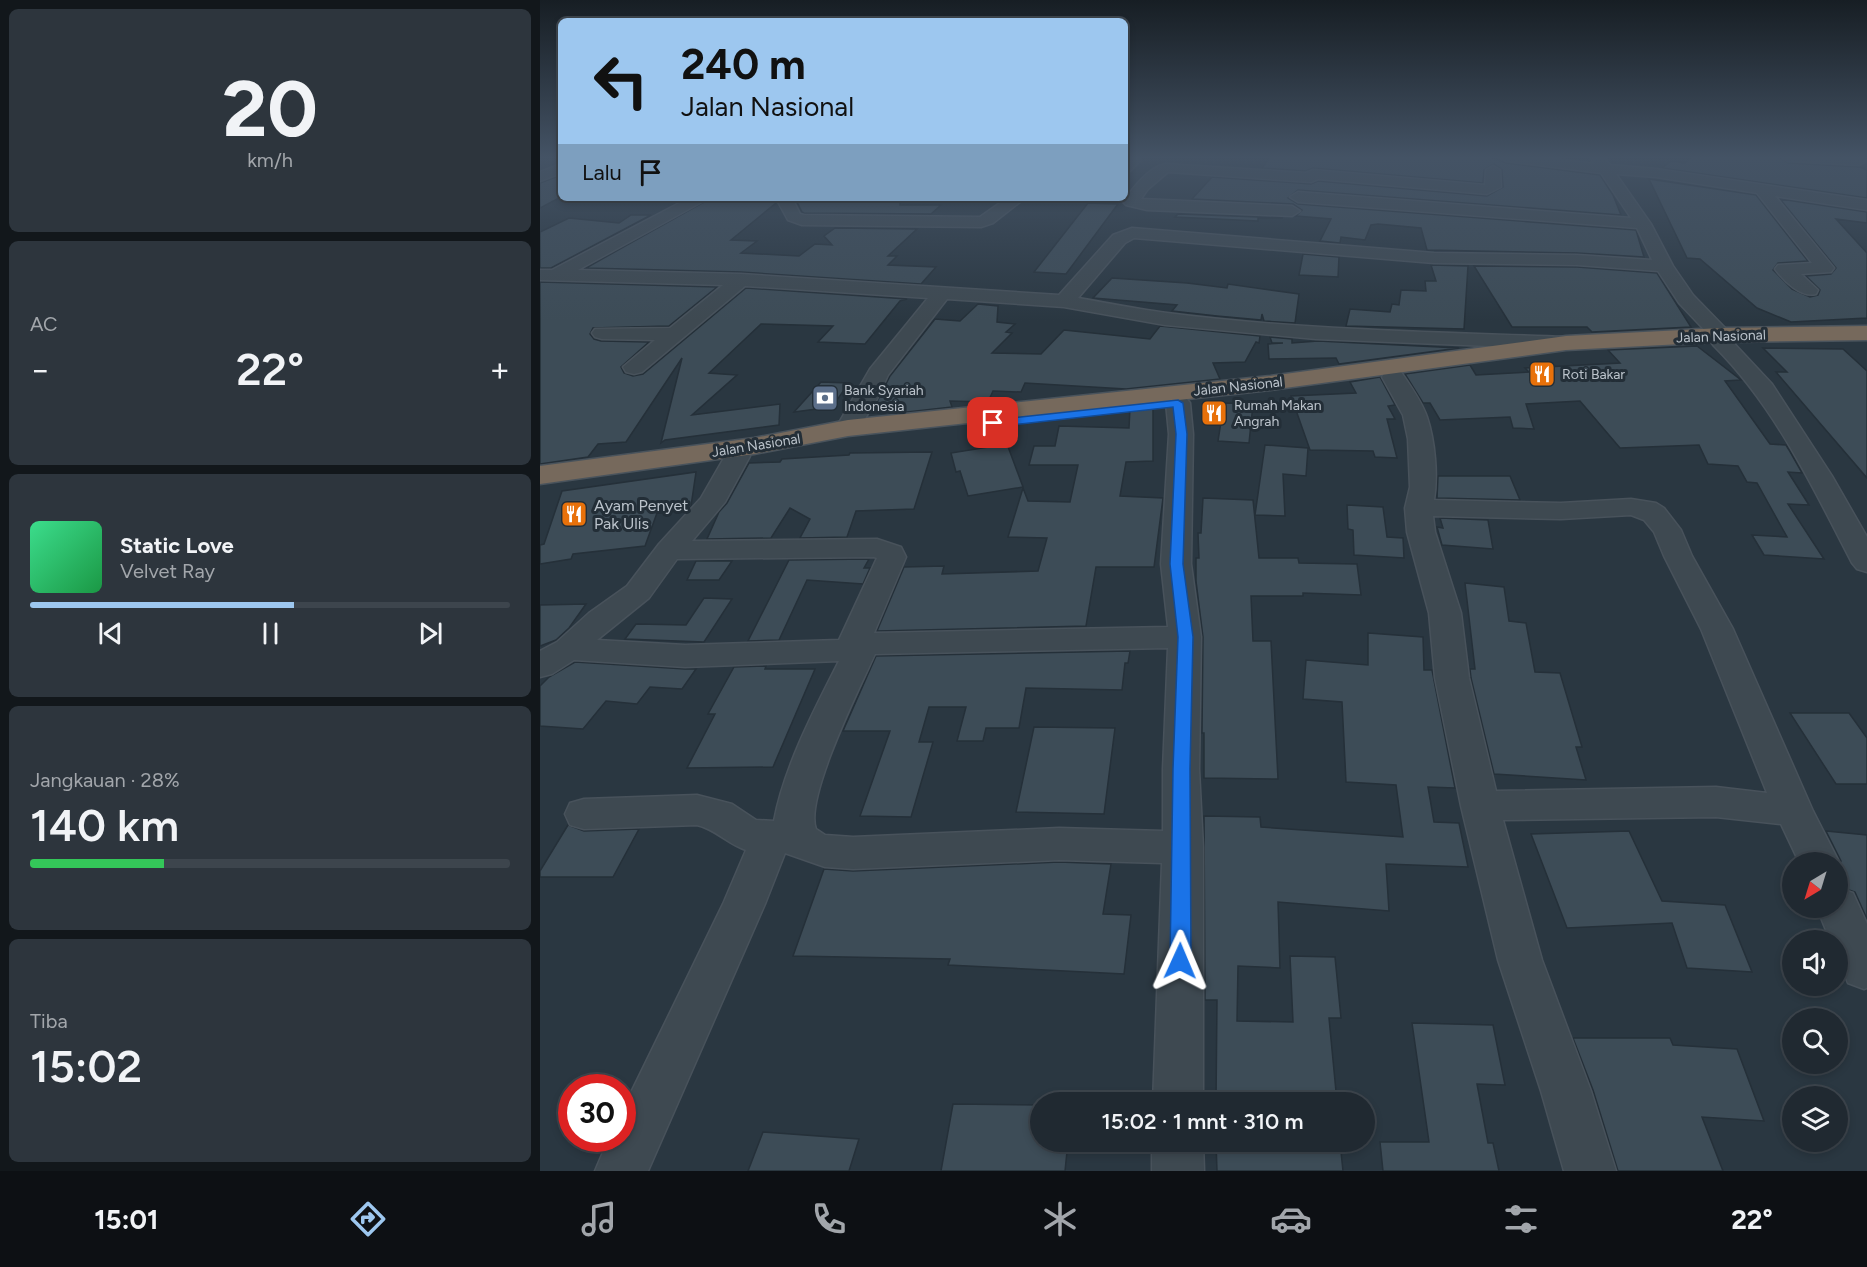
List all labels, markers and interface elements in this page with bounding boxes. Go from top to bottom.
text: 240 m [681,39,806,90]
icon: left [582,42,660,120]
text: 20 [222,62,318,156]
text: Jalan Nasional [681,90,854,123]
text: km/h [247,148,293,172]
icon: arrive [634,156,667,189]
text: Lalu [582,159,622,186]
text: AC [30,312,58,336]
street label: Jalan Nasional [1676,326,1766,347]
text: 22° [236,342,304,396]
text: − [30,350,51,389]
text: + [489,350,510,389]
restaurant icon: Roti Bakar [1527,359,1557,389]
place label: Roti Bakar [1562,366,1625,383]
street label: Jalan Nasional [1193,373,1284,400]
place label: Bank Syariah Indonesia [844,382,924,415]
bank icon: Bank Syariah Indonesia [810,383,840,413]
pin [967,397,1018,448]
place label: Rumah Makan Angrah [1234,397,1322,430]
restaurant icon: Rumah Makan Angrah [1199,398,1229,428]
icon: arrive [976,406,1009,439]
street label: Jalan Nasional [710,430,802,461]
place label: Ayam Penyet Pak Ulis [594,496,688,533]
restaurant icon: Ayam Penyet Pak Ulis [559,499,589,529]
text: Static Love [120,532,234,559]
text: Velvet Ray [120,559,215,583]
icon: previous [94,617,127,650]
icon: pause [254,617,287,650]
icon: next [414,617,447,650]
text: Jangkauan · 28% [30,768,180,792]
text: 140 km [30,798,179,852]
north arrow [1782,852,1848,918]
map controls [1782,852,1848,1152]
position arrow [1148,929,1212,993]
button: sound [1782,930,1848,996]
button: search [1782,1008,1848,1074]
text: Tiba [30,1009,68,1033]
text: 15:02 [30,1039,142,1093]
speed limit sign: 30 [558,1074,636,1152]
button: layers [1782,1086,1848,1152]
text: 15:02 · 1 mnt · 310 m [1102,1108,1303,1135]
icon: directions [347,1198,389,1240]
icon: music [578,1198,620,1240]
icon: phone [808,1198,850,1240]
icon: climate [1039,1198,1081,1240]
icon: car [1270,1198,1312,1240]
icon: filters [1500,1198,1542,1240]
text: 15:01 [94,1203,158,1236]
text: 22° [1731,1203,1773,1236]

